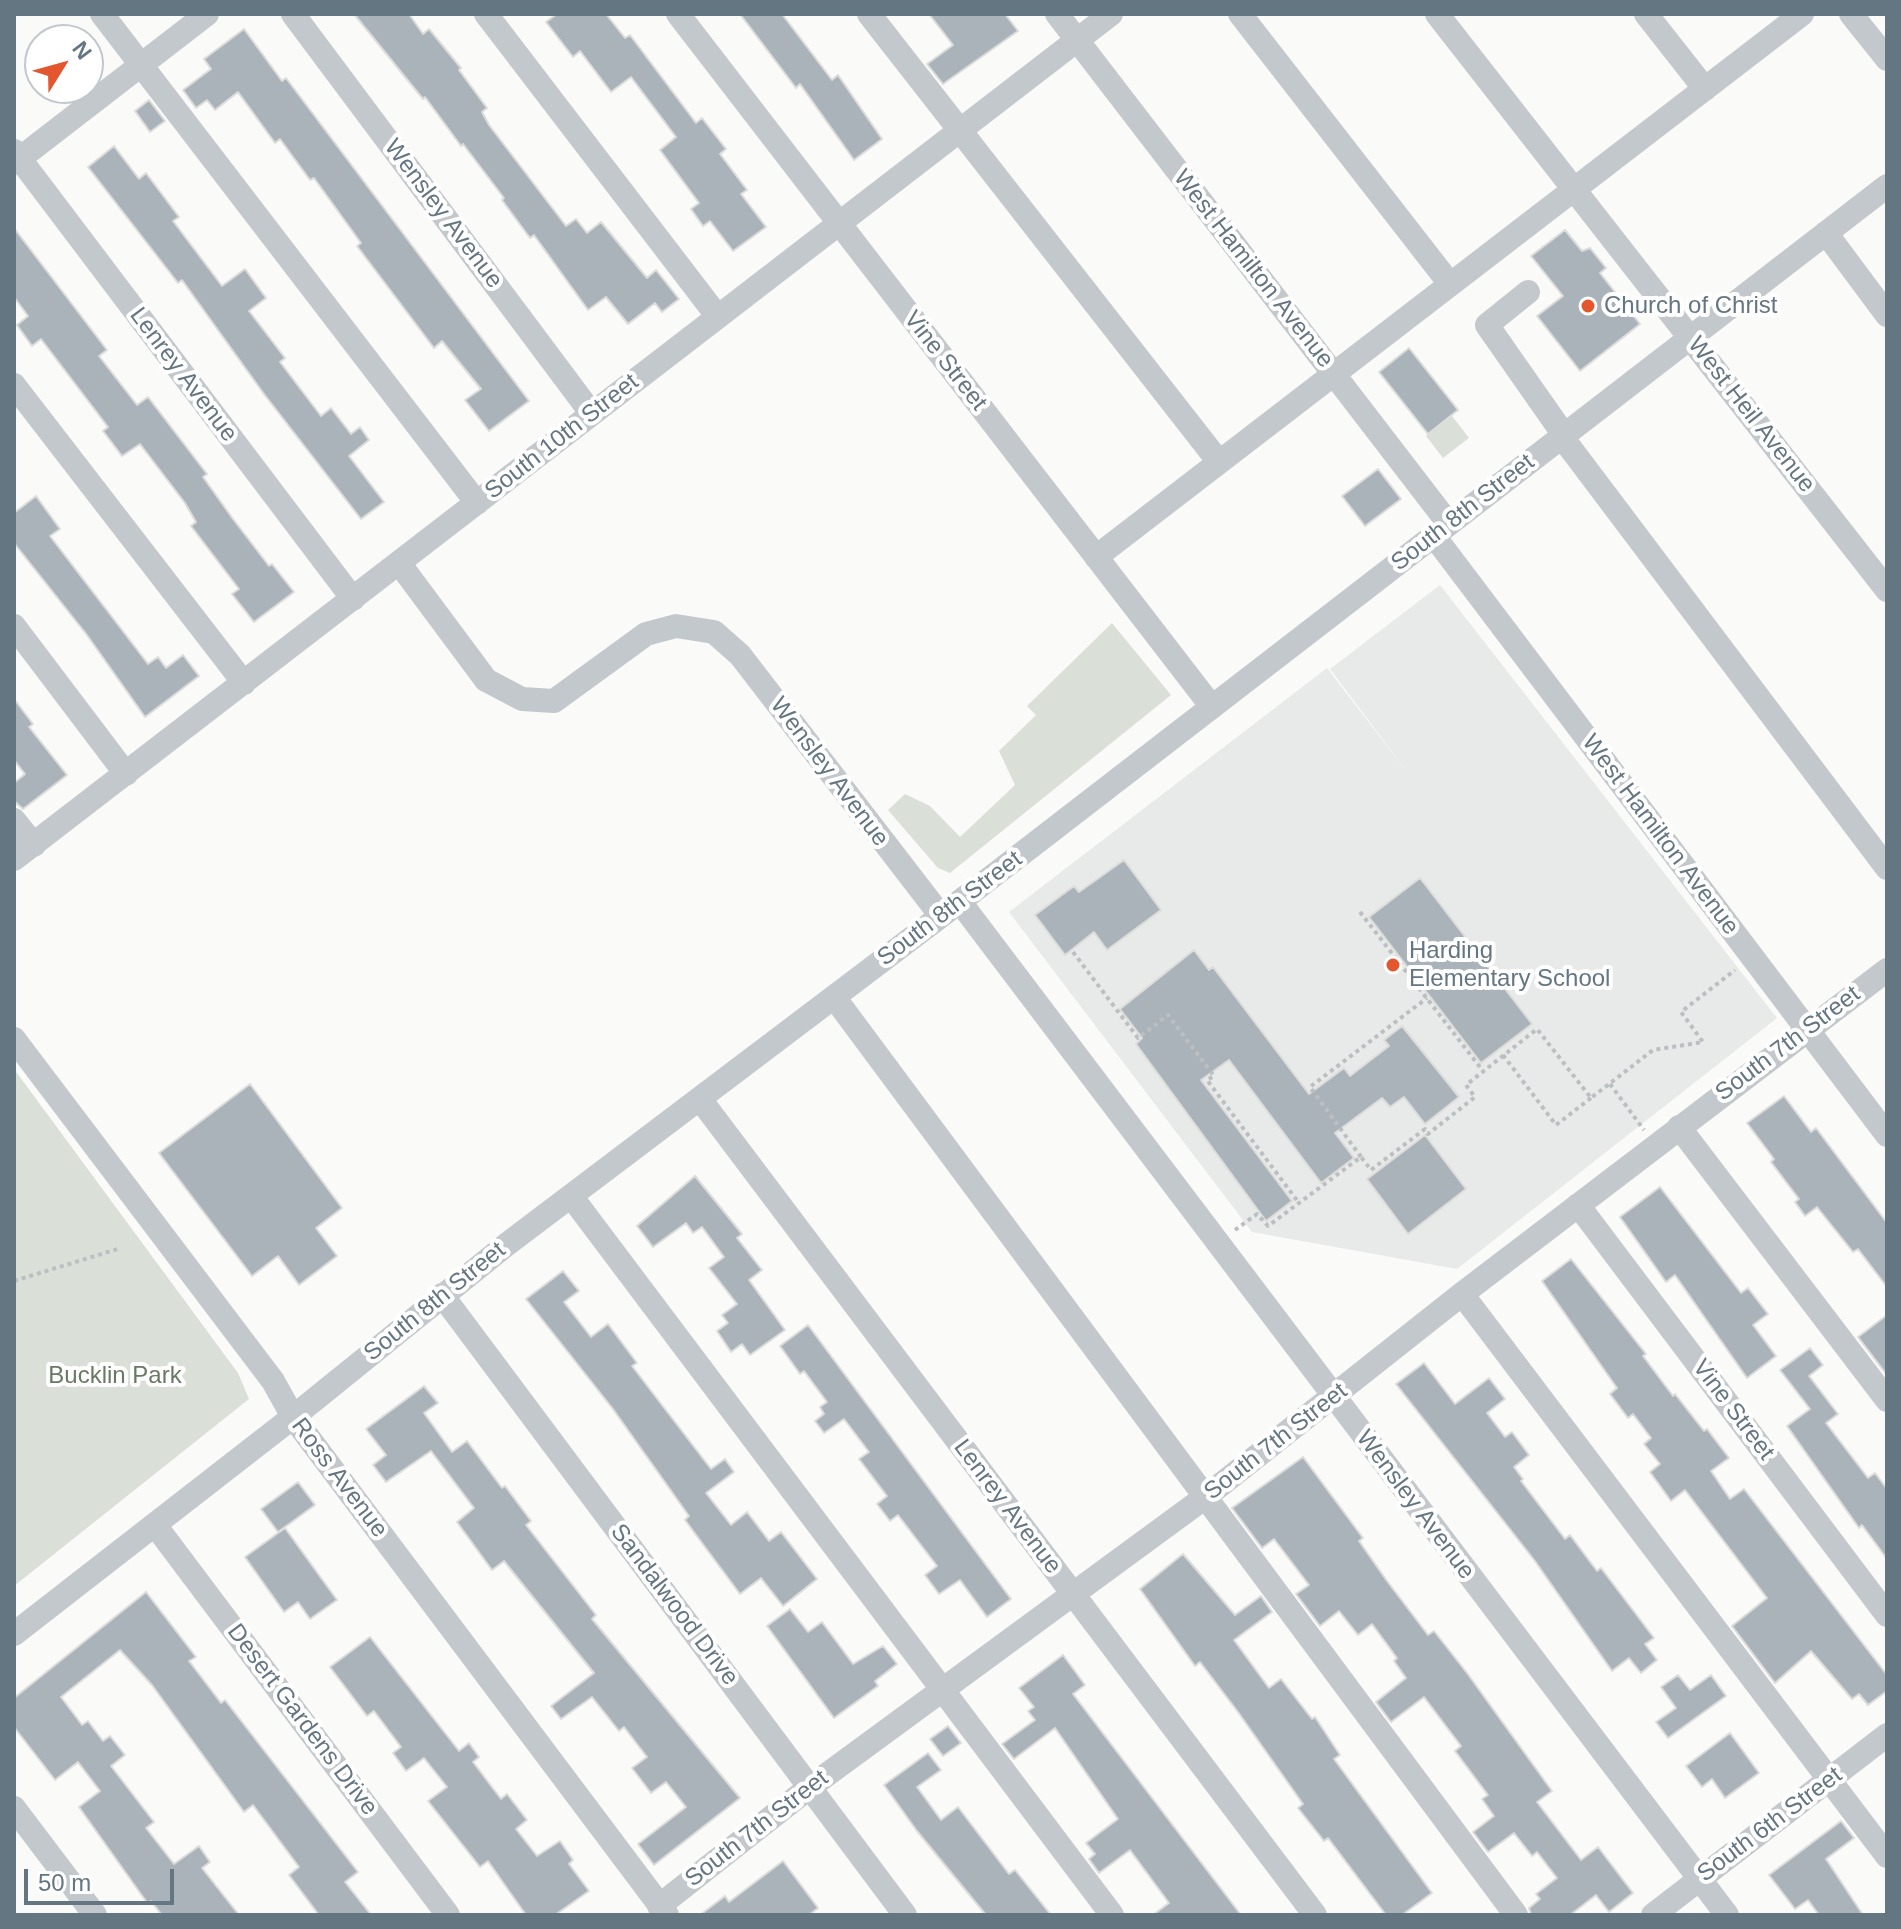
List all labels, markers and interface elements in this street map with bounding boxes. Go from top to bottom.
north arrow [24,24,104,104]
text: N [67,37,97,64]
street label: Wensley Avenue [378,134,508,294]
street label: West Hamilton Avenue [1167,164,1339,374]
place label: Church of Christ [1604,292,1777,320]
marker: Church of Christ [1579,297,1597,315]
street label: Lenrey Avenue [123,302,243,448]
street label: Vine Street [897,306,993,416]
street label: West Heil Avenue [1681,331,1821,499]
street label: South 10th Street [480,368,644,506]
street label: South 8th Street [1386,448,1540,578]
street label: Wensley Avenue [764,692,894,852]
street label: West Hamilton Avenue [1575,729,1745,941]
street label: South 8th Street [872,845,1028,973]
place label: Harding Elementary School [1409,937,1610,993]
marker: Harding Elementary School [1384,956,1402,974]
street label: South 7th Street [1710,980,1866,1108]
street label: South 8th Street [359,1236,511,1368]
street label: Vine Street [1686,1354,1780,1466]
park label: Bucklin Park [48,1362,182,1390]
street label: South 7th Street [1199,1377,1353,1507]
street label: Ross Avenue [285,1413,393,1543]
street label: Wensley Avenue [1350,1425,1480,1585]
street label: Lenrey Avenue [947,1434,1067,1580]
street label: Sandalwood Drive [604,1519,744,1691]
street label: Desert Gardens Drive [221,1619,383,1821]
street label: South 6th Street [1692,1761,1848,1889]
street label: South 7th Street [680,1764,834,1894]
scale bar [28,1853,178,1903]
text: 50 m [38,1869,91,1896]

